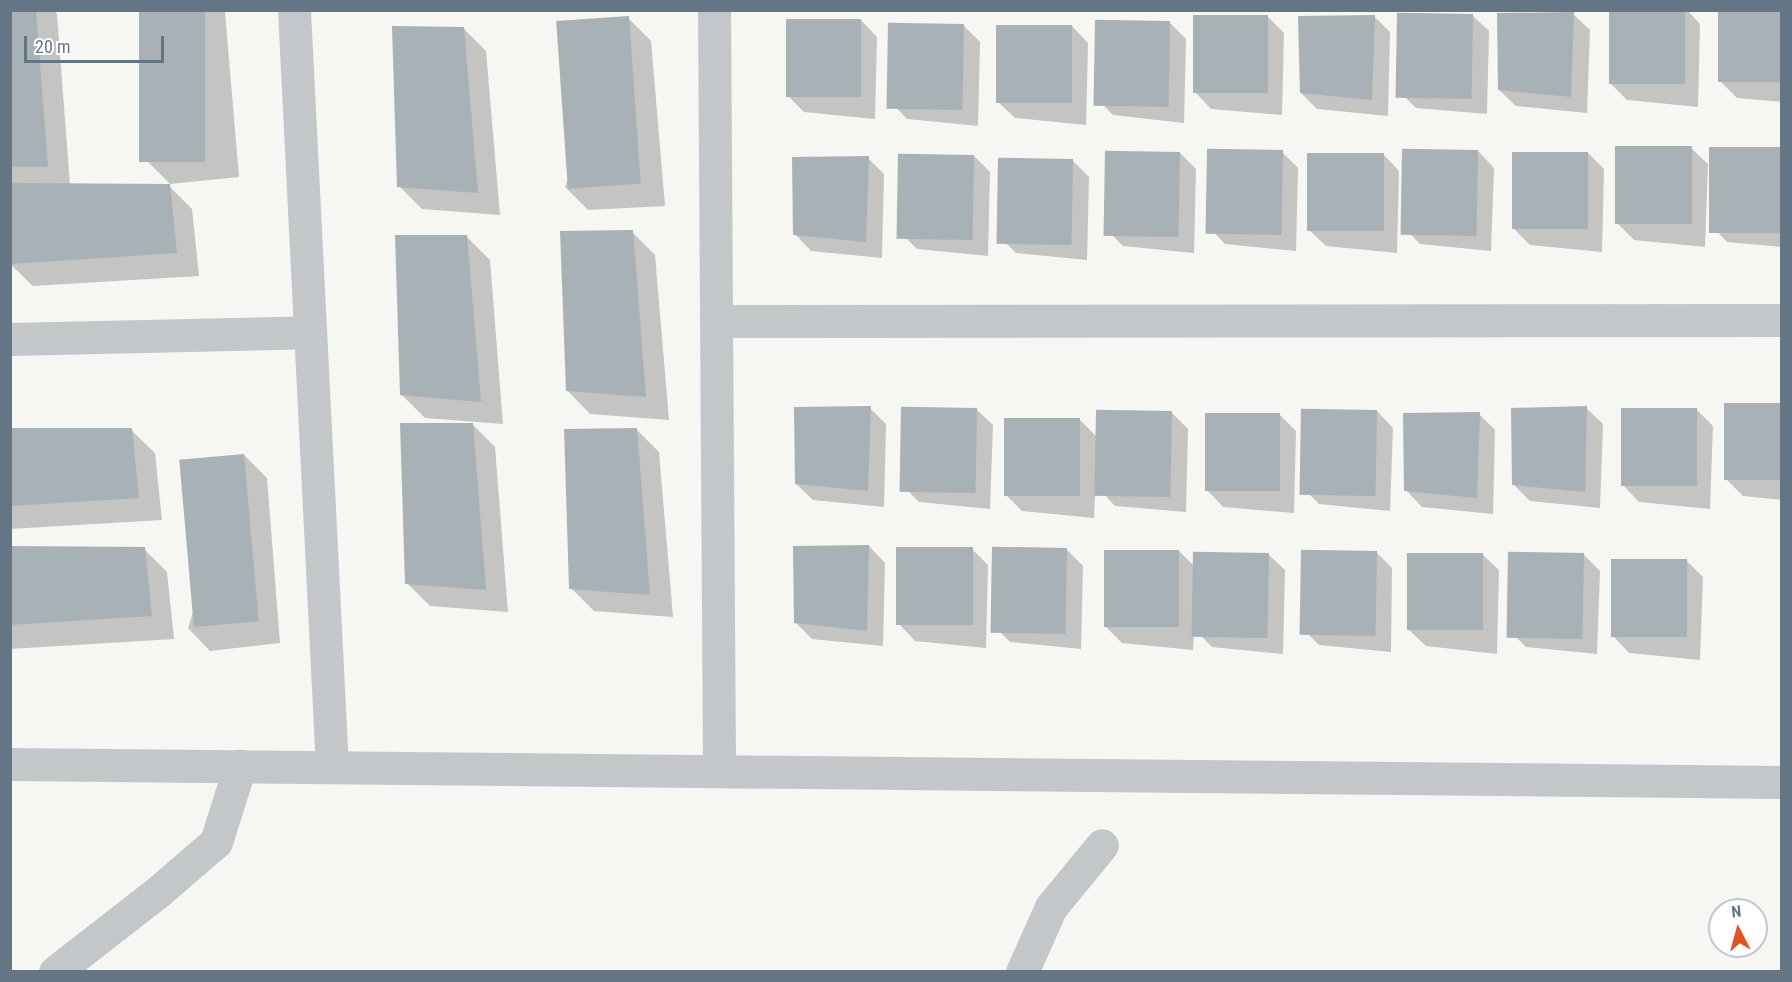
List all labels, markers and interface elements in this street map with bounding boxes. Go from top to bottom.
scale bar [27,24,166,62]
text: 20 m [35,36,70,57]
north arrow [1708,898,1768,958]
text: N [1730,902,1742,922]

